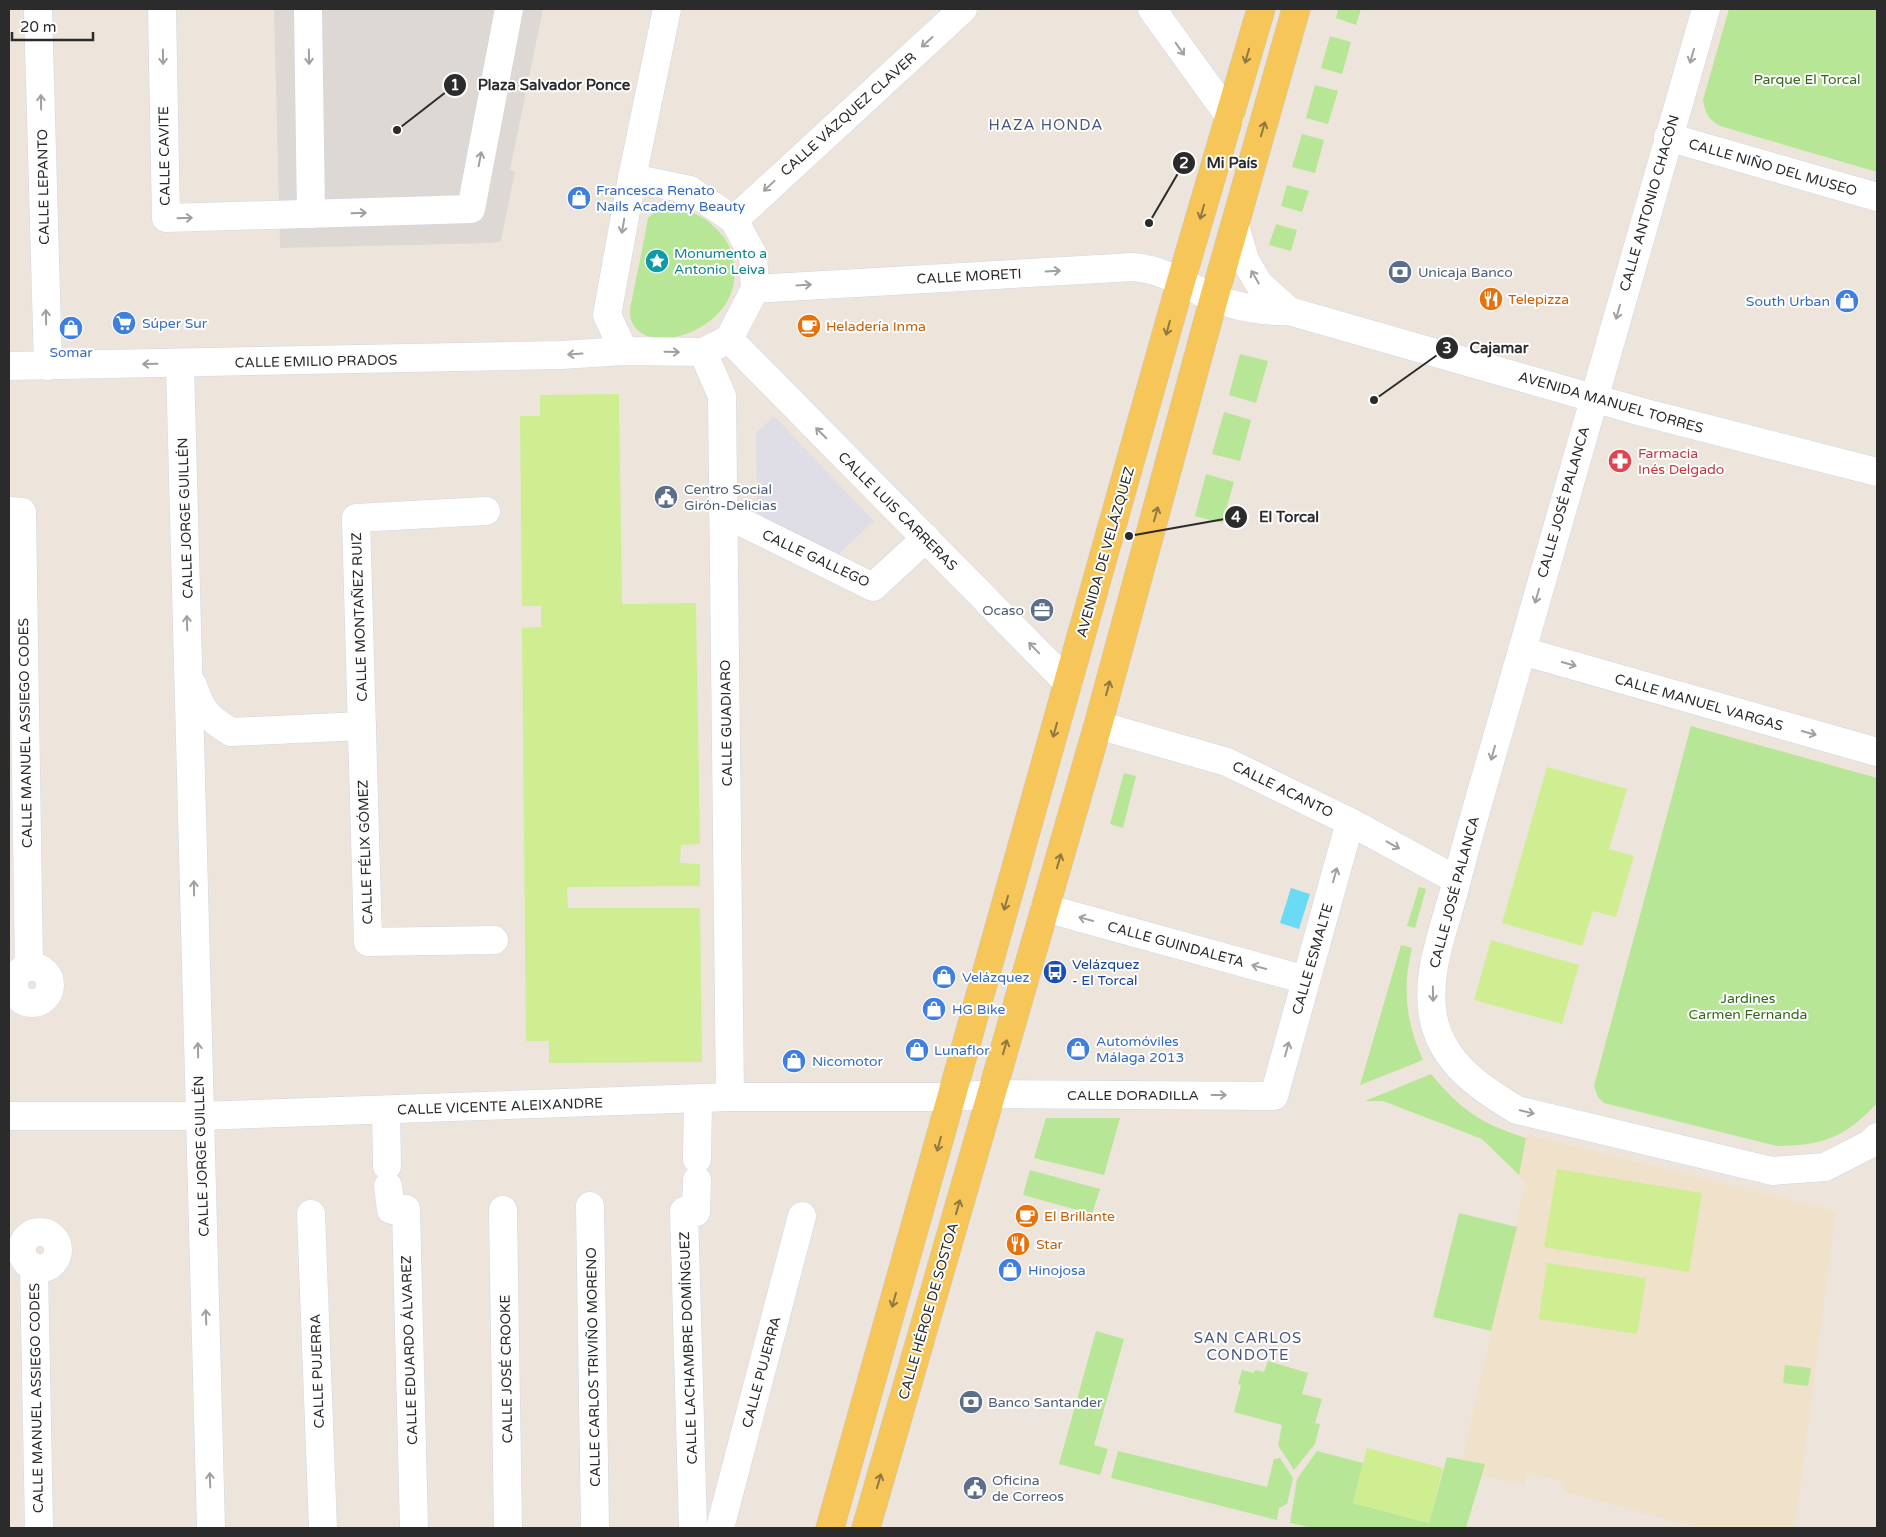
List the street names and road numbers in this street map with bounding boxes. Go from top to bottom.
street label: CALLE VÁZQUEZ CLAVER [777,49,920,180]
street label: CALLE CAVITE [155,106,174,206]
street label: CALLE ANTONIO CHACÓN [1616,113,1683,293]
street label: CALLE LEPANTO [34,129,53,245]
street label: CALLE NIÑO DEL MUSEO [1687,135,1859,200]
street label: CALLE MORETI [916,265,1022,288]
street label: CALLE EMILIO PRADOS [235,352,398,371]
street label: AVENIDA MANUEL TORRES [1516,368,1706,437]
street label: CALLE JOSÉ PALANCA [1534,424,1593,580]
street label: CALLE JORGE GUILLÉN [174,437,197,599]
street label: CALLE LUIS CARRERAS [834,448,961,575]
street label: AVENIDA DE VELÁZQUEZ [1073,465,1138,639]
street label: CALLE GALLEGO [759,526,872,591]
street label: CALLE MONTAÑEZ RUIZ [348,532,371,702]
street label: CALLE MANUEL ASSIEGO CODES [15,617,36,848]
street label: CALLE GUADIARO [717,660,736,786]
street label: CALLE MANUEL VARGAS [1613,670,1785,735]
street label: CALLE ACANTO [1230,758,1336,821]
street label: CALLE FÉLIX GÓMEZ [354,779,377,925]
street label: CALLE JOSÉ PALANCA [1426,814,1483,970]
street label: CALLE ESMALTE [1288,901,1337,1017]
street label: CALLE GUINDALETA [1105,918,1246,971]
street label: CALLE JORGE GUILLÉN [190,1075,213,1237]
street label: CALLE DORADILLA [1067,1087,1199,1104]
street label: CALLE VICENTE ALEIXANDRE [397,1094,603,1119]
street label: CALLE HÉROE DE SOSTOA [895,1221,962,1402]
street label: CALLE LACHAMBRE DOMÍNGUEZ [676,1231,701,1465]
street label: CALLE CARLOS TRIVIÑO MORENO [583,1247,604,1487]
street label: CALLE EDUARDO ÁLVAREZ [398,1255,421,1445]
street label: CALLE MANUEL ASSIEGO CODES [26,1282,47,1513]
street label: CALLE JOSÉ CROOKE [497,1294,516,1443]
street label: CALLE PUJERRA [307,1313,328,1429]
street label: CALLE PUJERRA [738,1315,785,1430]

